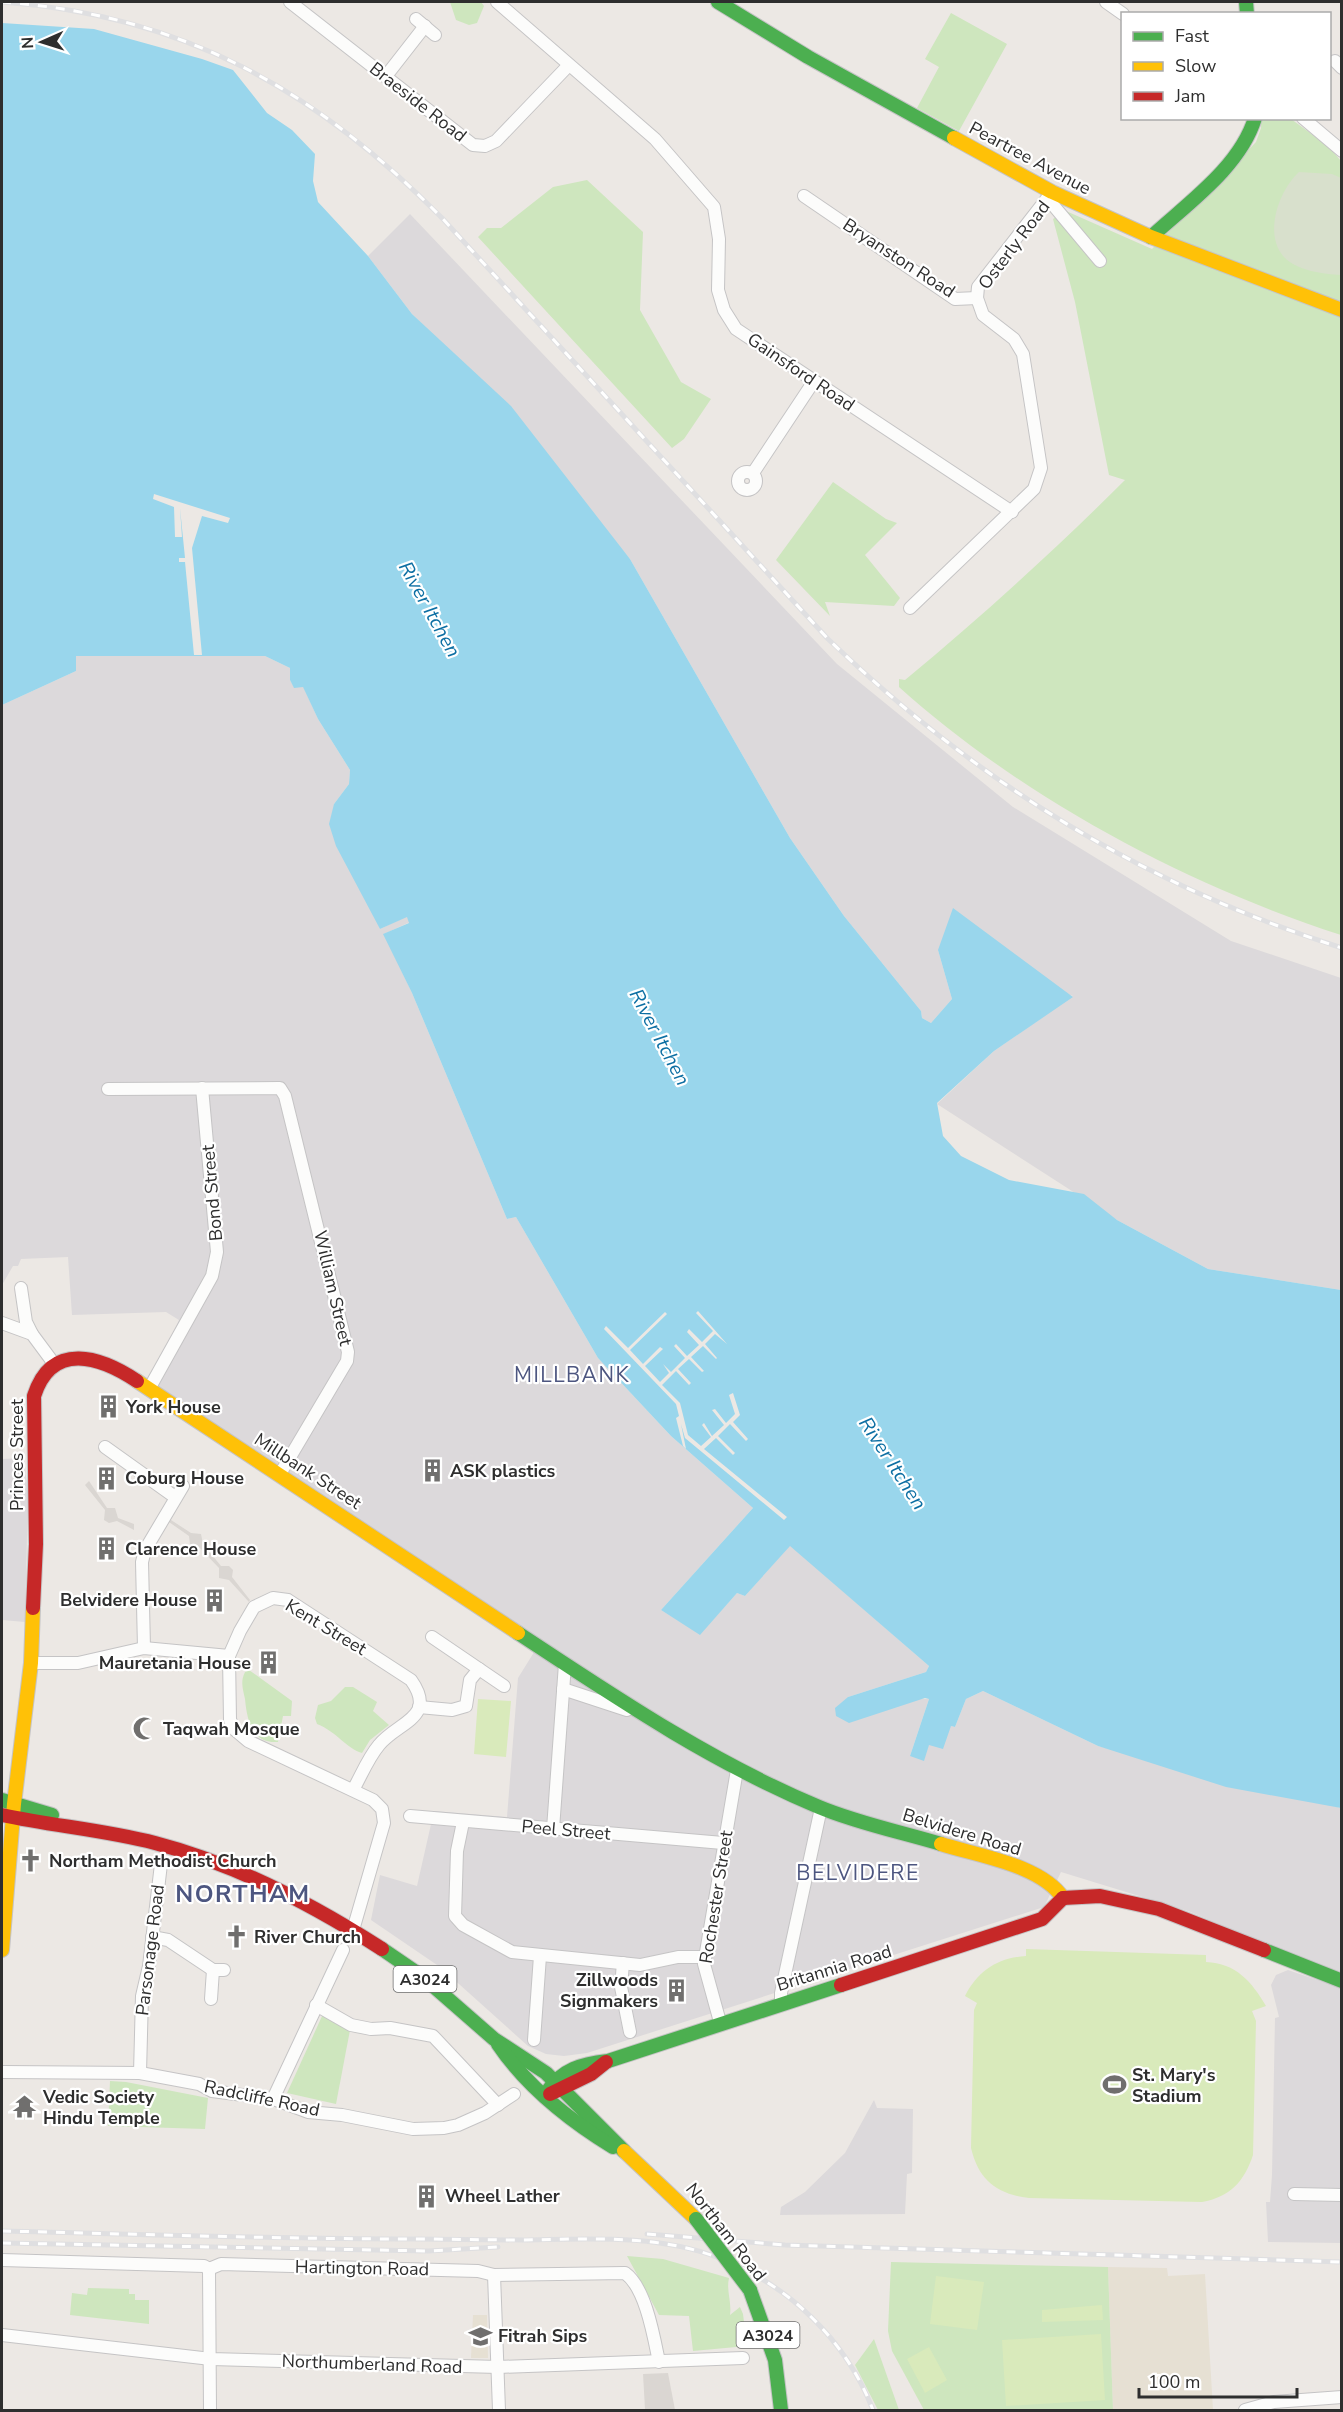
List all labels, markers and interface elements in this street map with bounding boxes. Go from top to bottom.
north arrow [12,12,72,72]
legend [1121,12,1331,120]
text: Fast [1175,24,1210,48]
text: N [17,36,39,49]
text: Slow [1175,54,1216,78]
street label: Braeside Road [364,57,472,147]
text: Jam [1174,84,1206,108]
street label: Peartree Avenue [965,116,1095,200]
street label: Osterly Road [973,196,1055,294]
street label: Bryanston Road [838,213,960,303]
street label: Gainsford Road [743,327,859,417]
water label: River Itchen [392,556,467,662]
water label: River Itchen [623,984,696,1090]
street label: Bond Street [196,1143,228,1242]
street label: William Street [308,1228,358,1349]
district label: MILLBANK [514,1361,630,1389]
building icon: York House [95,1394,121,1420]
place label: York House [125,1395,221,1419]
street label: Princes Street [5,1398,29,1511]
water label: River Itchen [852,1412,933,1515]
street label: Millbank Street [250,1427,367,1515]
building icon: ASK plastics [419,1458,445,1484]
place label: ASK plastics [450,1459,555,1483]
building icon: Coburg House [94,1465,120,1491]
place label: Coburg House [125,1466,244,1490]
building icon: Clarence House [94,1536,120,1562]
place label: Clarence House [125,1537,256,1561]
building icon: Belvidere House [202,1587,228,1613]
place label: Belvidere House [60,1588,197,1612]
street label: Kent Street [281,1593,372,1661]
building icon: Mauretania House [256,1650,282,1676]
place label: Mauretania House [99,1651,251,1675]
mosque icon: Taqwah Mosque [132,1716,158,1742]
place label: Taqwah Mosque [163,1717,300,1741]
street label: Belvidere Road [900,1803,1024,1861]
street label: Peel Street [521,1814,612,1846]
street label: Rochester Street [694,1828,738,1965]
church icon: Northam Methodist Church [18,1848,44,1874]
place label: Northam Methodist Church [49,1849,276,1873]
district label: BELVIDERE [796,1859,920,1887]
district label: NORTHAM [175,1878,311,1910]
street label: Parsonage Road [130,1883,170,2017]
church icon: River Church [223,1924,249,1950]
place label: River Church [254,1925,361,1949]
street label: Britannia Road [773,1939,895,1997]
road number: A3024 [394,1966,456,1992]
place label: Zillwoods Signmakers [560,1968,658,2013]
building icon: Zillwoods Signmakers [663,1977,689,2003]
place label: St. Mary's Stadium [1132,2063,1216,2108]
sports icon: St. Mary's Stadium [1101,2072,1127,2098]
street label: Radcliffe Road [202,2074,322,2122]
place label: Vedic Society Hindu Temple [42,2085,160,2130]
temple icon: Vedic Society Hindu Temple [12,2094,38,2120]
street label: Northam Road [680,2178,772,2286]
building icon: Wheel Lather [414,2183,440,2209]
place label: Wheel Lather [445,2184,560,2208]
street label: Hartington Road [295,2255,429,2281]
road number: A3024 [736,2322,800,2348]
school or university icon: Fitrah Sips [467,2323,493,2349]
place label: Fitrah Sips [498,2324,588,2348]
street label: Northumberland Road [281,2349,463,2379]
scale bar [1139,2361,1296,2399]
text: 100 m [1148,2370,1200,2394]

